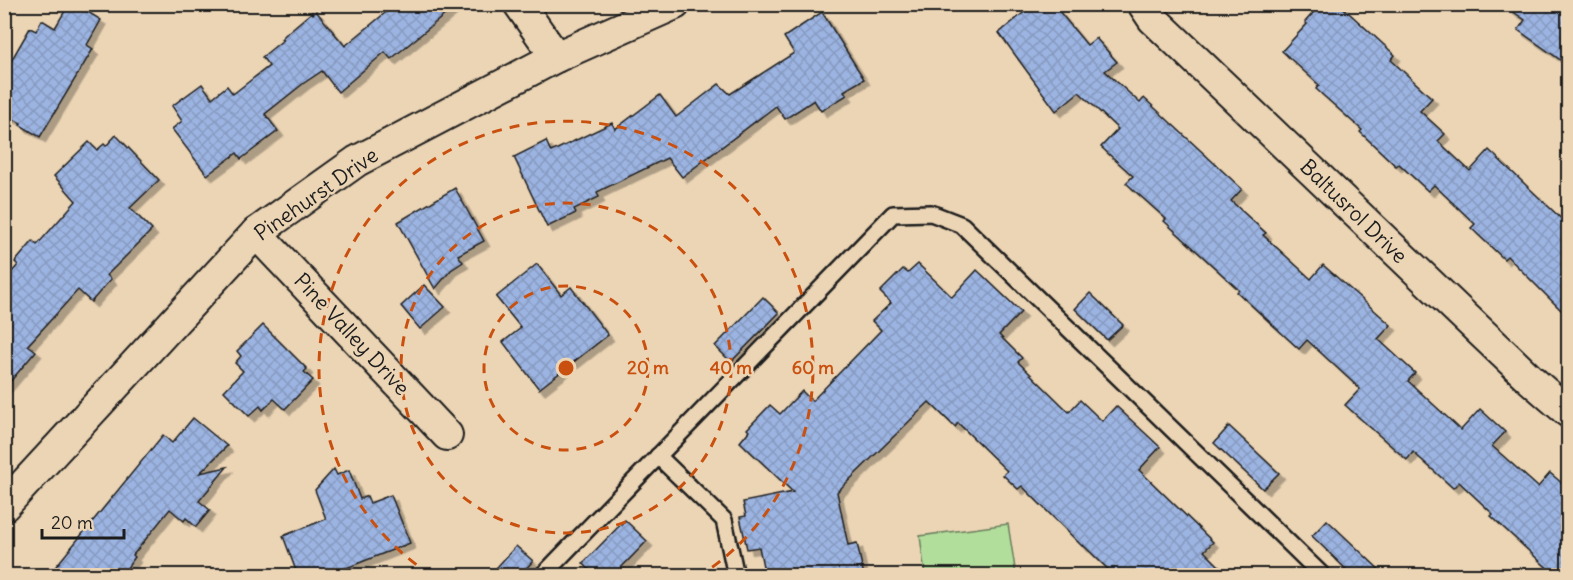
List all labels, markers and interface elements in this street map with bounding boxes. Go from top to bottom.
street label: Pinehurst Drive [249,141,383,247]
street label: Baltusrol Drive [1295,153,1413,269]
street label: Pine Valley Drive [288,267,416,401]
text: 20 m [627,356,669,379]
text: 40 m [710,356,752,379]
text: 60 m [792,356,834,379]
centre of rings [556,358,576,378]
scale bar [42,502,124,540]
text: 20 m [51,511,93,534]

